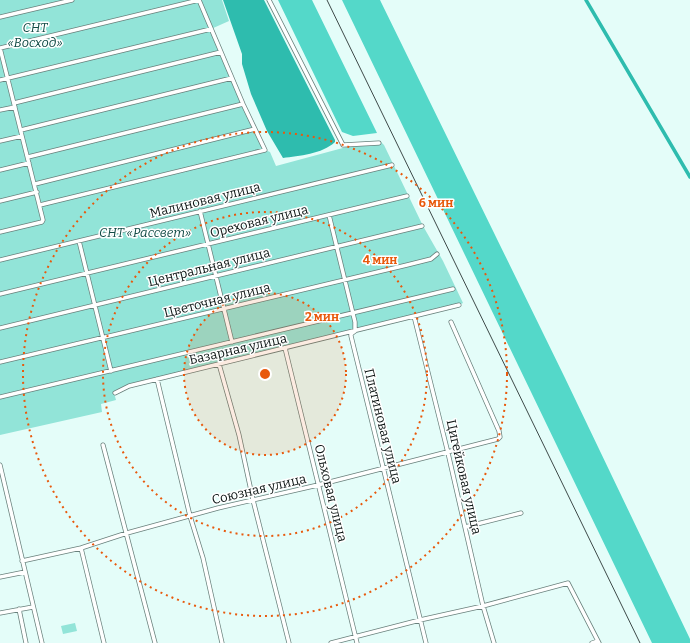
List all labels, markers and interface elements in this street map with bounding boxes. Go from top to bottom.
park label: СНТ «Восход» [7,20,63,50]
street label: Малиновая улица [148,179,262,221]
text: 6 мин [419,196,453,210]
street label: Ореховая улица [208,202,310,240]
park label: СНТ «Рассвет» [99,225,191,240]
street label: Центральная улица [146,245,272,289]
text: 4 мин [363,253,397,267]
street label: Цветочная улица [162,279,272,321]
text: 2 мин [305,310,339,324]
street label: Базарная улица [188,330,288,368]
centre of rings [258,367,272,381]
street label: Платиновая улица [361,367,405,485]
street label: Цигейковая улица [443,418,485,536]
street label: Ольховая улица [312,443,350,543]
street label: Союзная улица [210,471,308,507]

